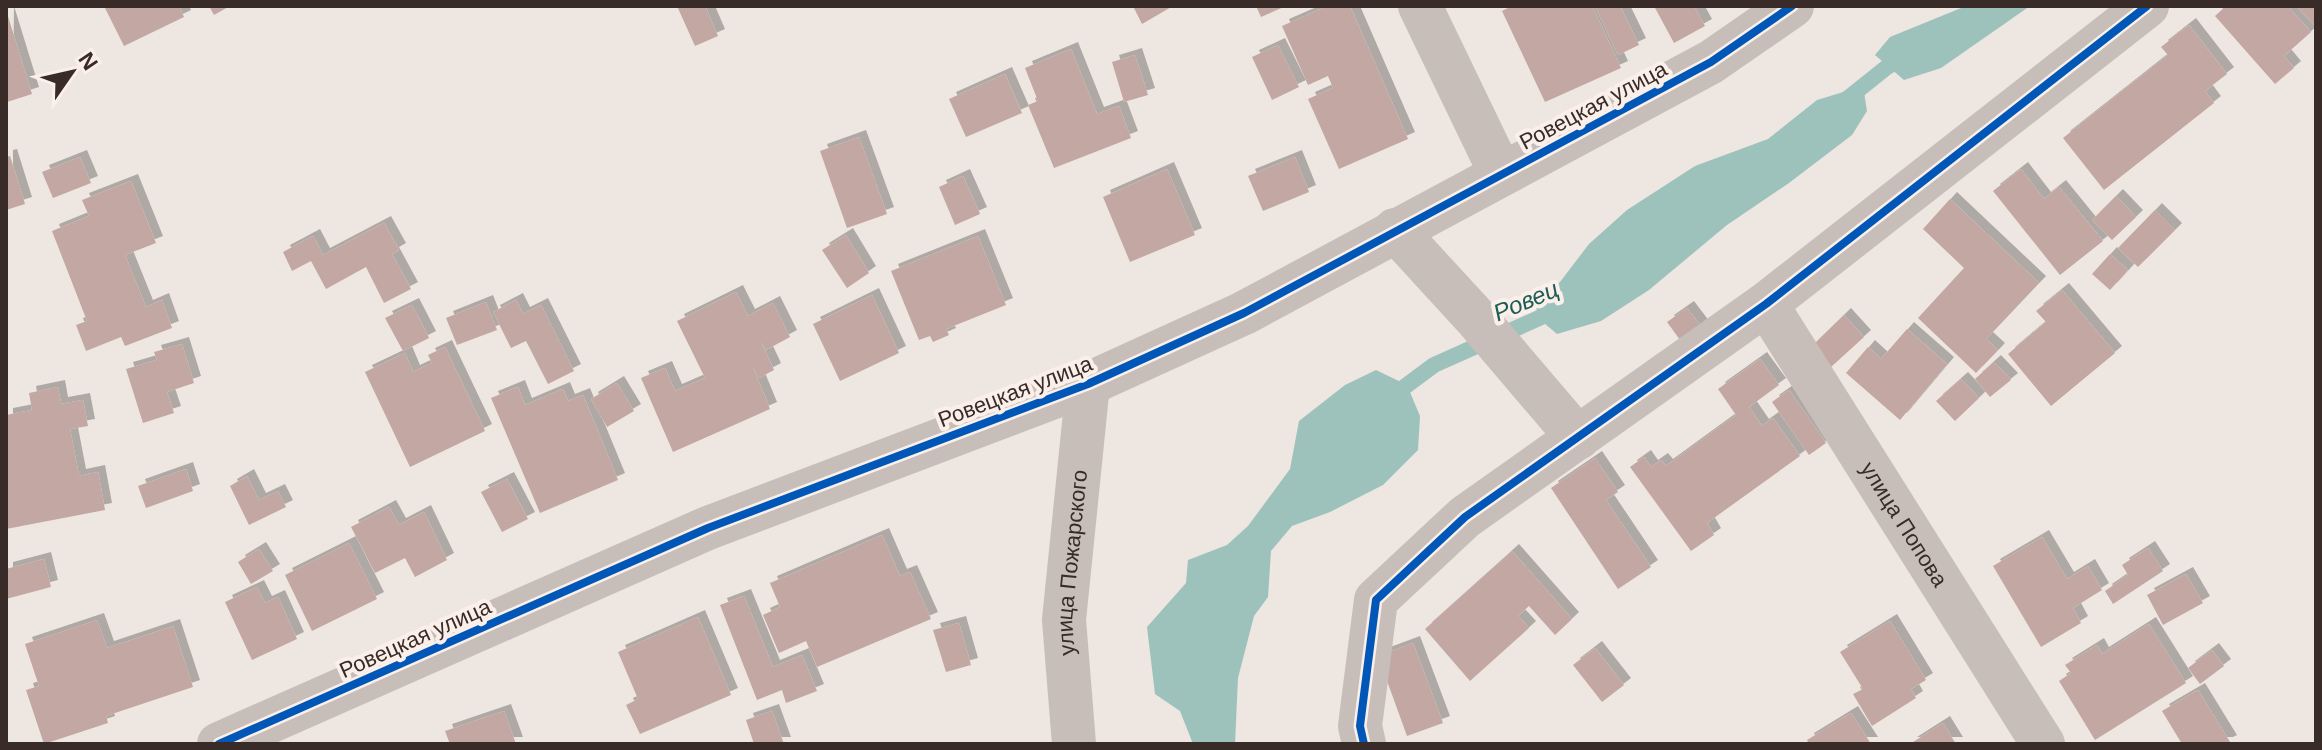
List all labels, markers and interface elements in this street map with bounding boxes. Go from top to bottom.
north arrow [32,32,112,112]
text: N [73,48,103,75]
street label: Ровецкая улица [1515,56,1672,155]
water label: Ровец [1489,275,1562,326]
street label: Ровецкая улица [935,350,1096,432]
street label: улица Попова [1856,457,1953,592]
street label: улица Пожарского [1052,469,1092,657]
street label: Ровецкая улица [336,594,495,683]

